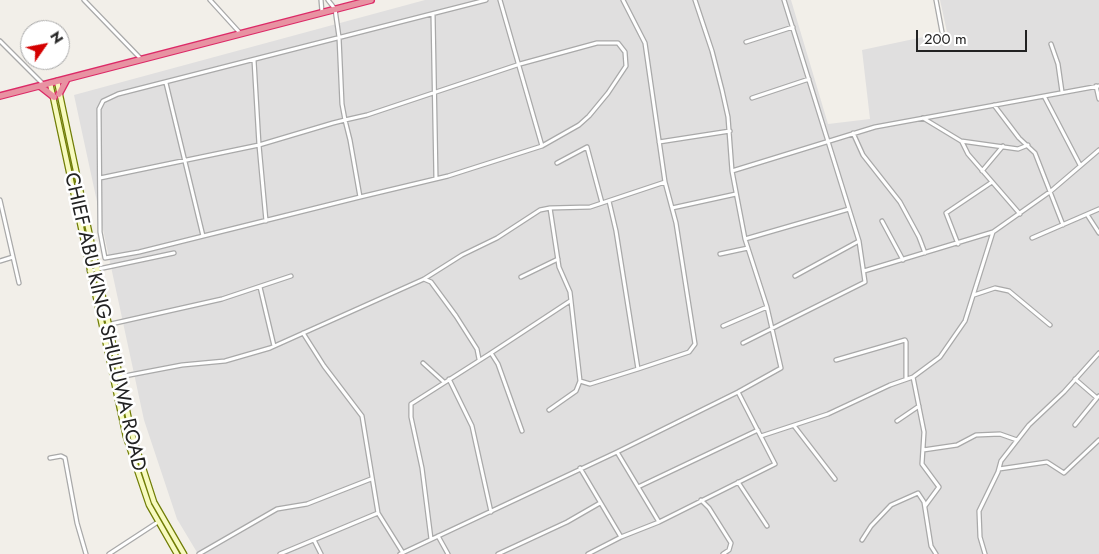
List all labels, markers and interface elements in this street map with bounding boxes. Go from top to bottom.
north arrow [20,20,70,70]
scale bar [919,20,1030,52]
text: N [45,27,68,47]
text: 200 m [924,28,967,50]
street label: CHIEF ABU KING SHULUWA ROAD [58,170,150,474]

